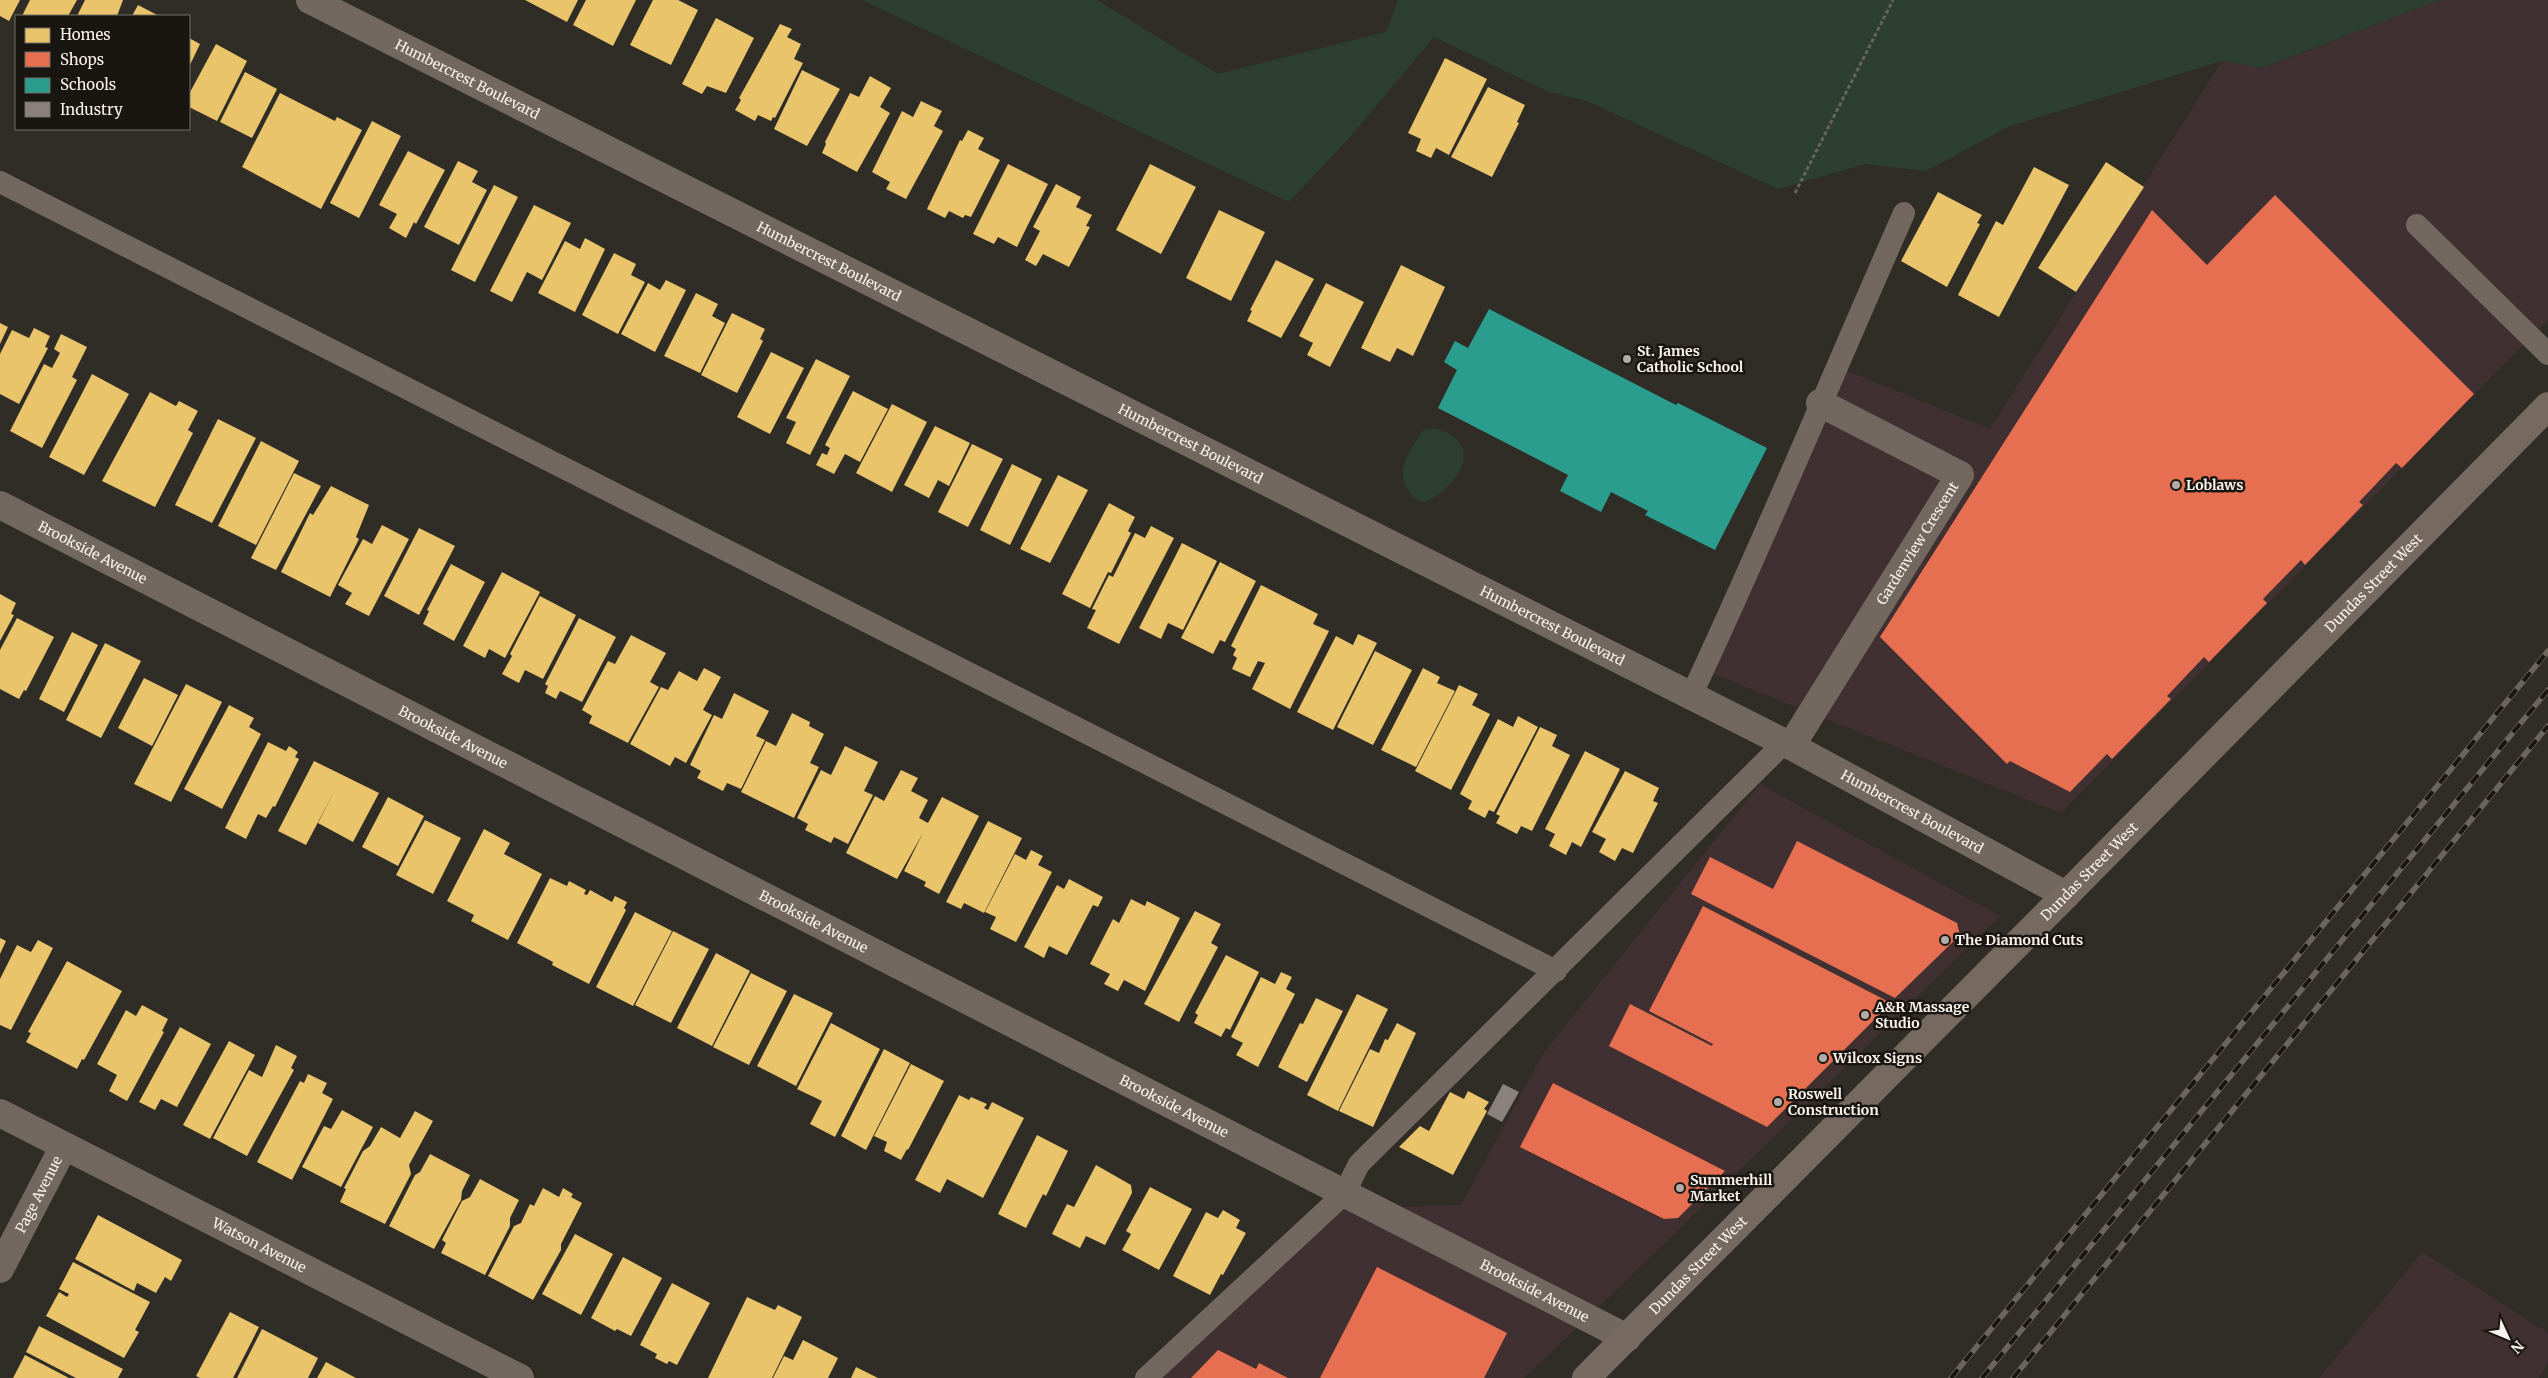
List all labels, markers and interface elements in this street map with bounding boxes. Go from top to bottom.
legend [15,15,190,130]
text: Homes [60,25,111,44]
street label: Humbercrest Boulevard [392,35,543,123]
text: Shops [60,50,104,69]
text: Schools [60,75,116,94]
text: Industry [60,100,123,119]
street label: Humbercrest Boulevard [754,217,905,306]
place label: St. James Catholic School [1637,342,1744,376]
marker: St. James Catholic School [1621,353,1633,365]
street label: Humbercrest Boulevard [1115,400,1266,488]
place label: Loblaws [2186,476,2243,494]
street label: Gardenview Crescent [1872,478,1963,608]
marker: Loblaws [2170,479,2182,491]
street label: Brookside Avenue [35,517,150,588]
street label: Dundas Street West [2321,529,2426,636]
street label: Humbercrest Boulevard [1477,582,1628,670]
street label: Brookside Avenue [395,702,511,772]
street label: Humbercrest Boulevard [1838,766,1987,858]
street label: Dundas Street West [2037,818,2142,925]
street label: Brookside Avenue [756,886,871,957]
place label: The Diamond Cuts [1955,931,2083,949]
marker: The Diamond Cuts [1939,934,1951,946]
place label: A&R Massage Studio [1874,998,1970,1032]
marker: A&R Massage Studio [1859,1009,1871,1021]
place label: Wilcox Signs [1832,1049,1922,1067]
marker: Wilcox Signs [1817,1052,1829,1064]
street label: Brookside Avenue [1116,1071,1232,1142]
place label: Roswell Construction [1788,1085,1879,1119]
marker: Roswell Construction [1772,1096,1784,1108]
street label: Page Avenue [11,1153,66,1236]
place label: Summerhill Market [1690,1171,1773,1205]
marker: Summerhill Market [1674,1182,1686,1194]
street label: Dundas Street West [1645,1212,1751,1318]
street label: Watson Avenue [208,1213,309,1277]
street label: Brookside Avenue [1477,1255,1592,1326]
north arrow [2483,1313,2533,1363]
text: N [2507,1337,2528,1357]

